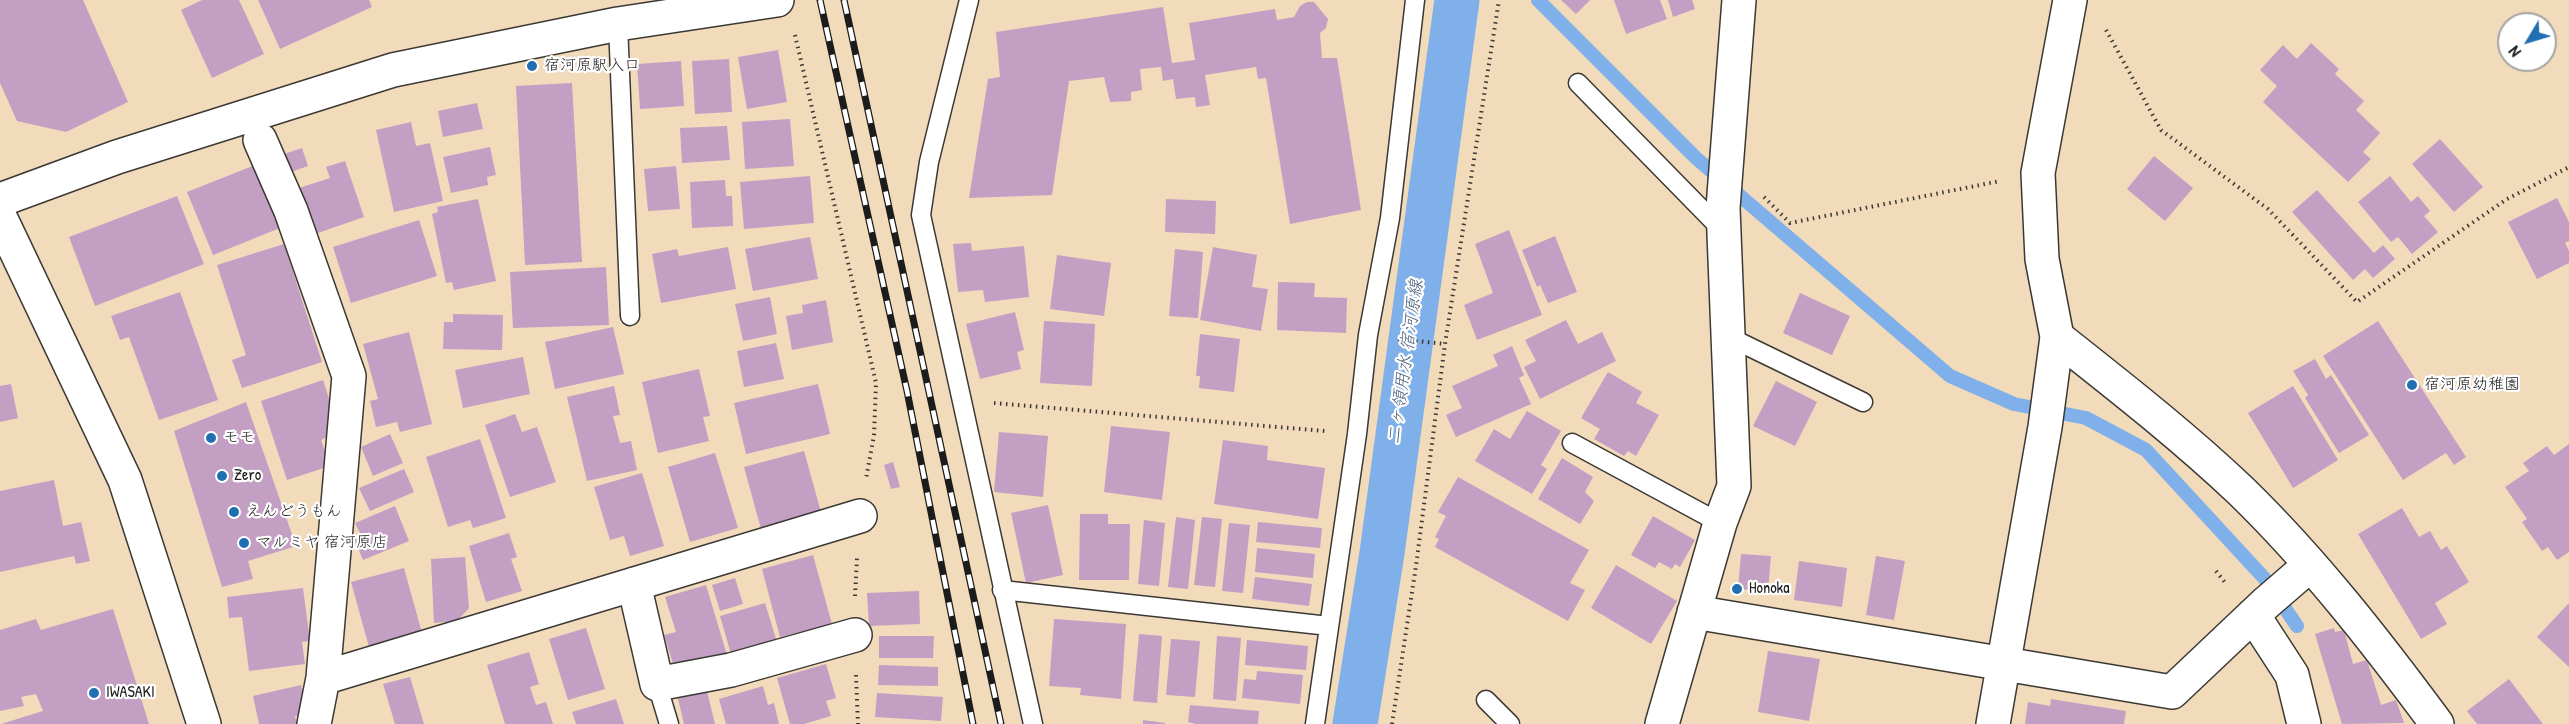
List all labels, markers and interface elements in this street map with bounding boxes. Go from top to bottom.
north arrow [2497,12,2557,72]
text: N [2503,42,2526,62]
place label: 宿河原駅入口 [544,56,640,76]
marker: 宿河原駅入口 [525,59,539,73]
water label: 二ヶ領用水 宿河原線 [1384,278,1428,446]
place label: 宿河原幼稚園 [2424,375,2520,395]
marker: 宿河原幼稚園 [2405,378,2419,392]
place label: モモ [223,428,255,448]
marker: モモ [204,431,218,445]
place label: Zero [234,466,261,486]
marker: Zero [215,469,229,483]
place label: えんどうもん [246,502,342,522]
marker: えんどうもん [227,505,241,519]
place label: マルミヤ 宿河原店 [256,533,388,553]
marker: マルミヤ 宿河原店 [237,536,251,550]
place label: Honoka [1749,579,1790,599]
marker: Honoka [1730,582,1744,596]
place label: IWASAKI [106,683,155,703]
marker: IWASAKI [87,686,101,700]

